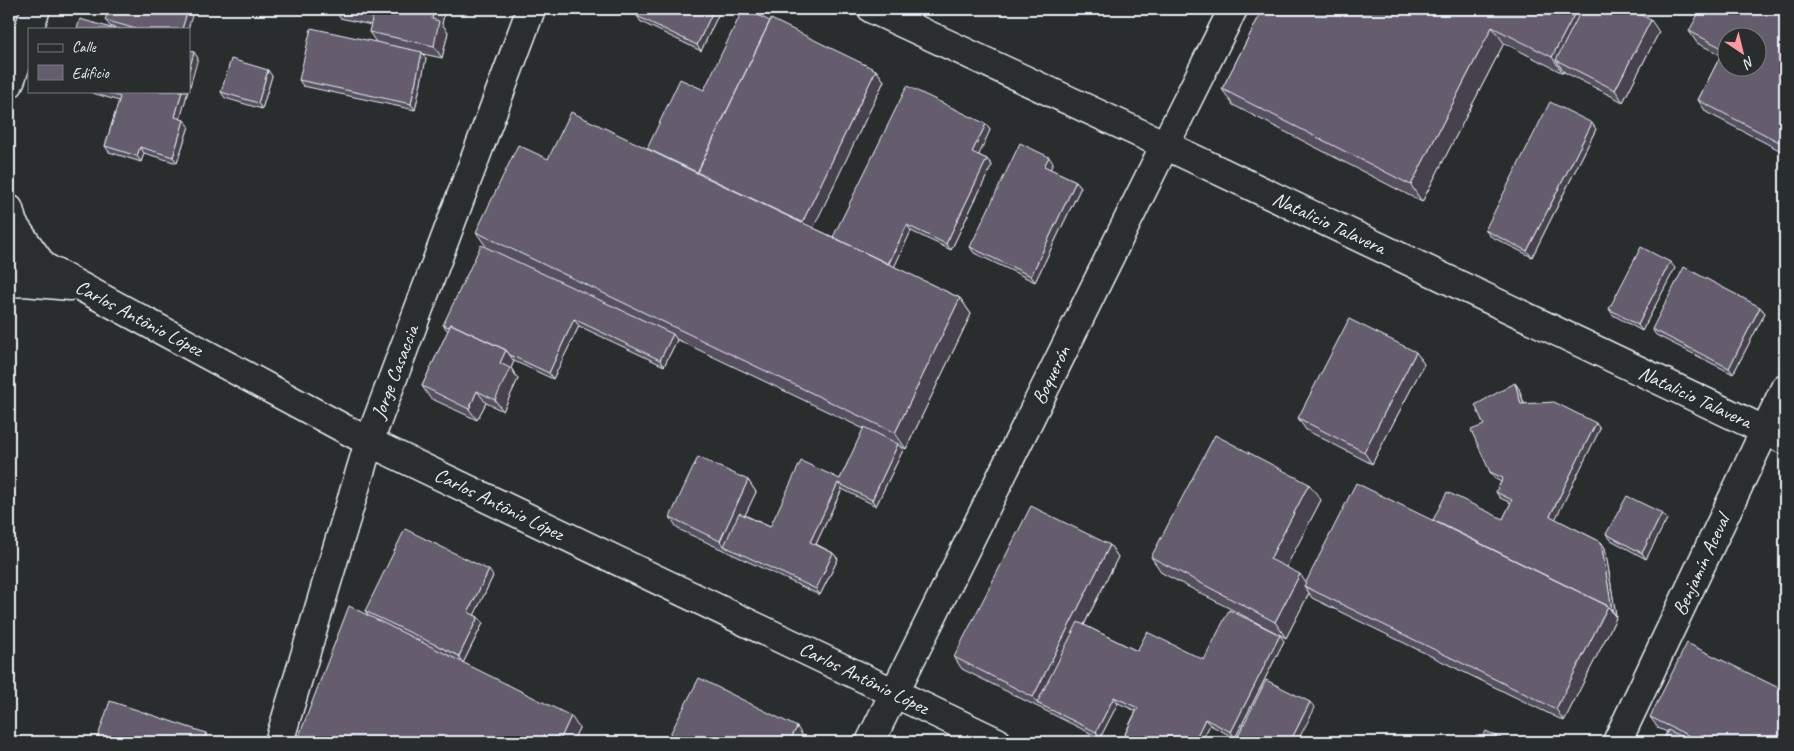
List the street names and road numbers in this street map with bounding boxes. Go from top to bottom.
street label: Natalicio Talavera [1269,186,1391,261]
street label: Carlos Antônio López [71,274,208,363]
street label: Jorge Casaccia [365,320,425,423]
street label: Boquerón [1026,341,1076,408]
street label: Natalicio Talavera [1635,360,1757,435]
street label: Carlos Antônio López [430,462,569,547]
street label: Benjamín Aceval [1667,507,1737,619]
street label: Carlos Antônio López [795,636,934,721]

